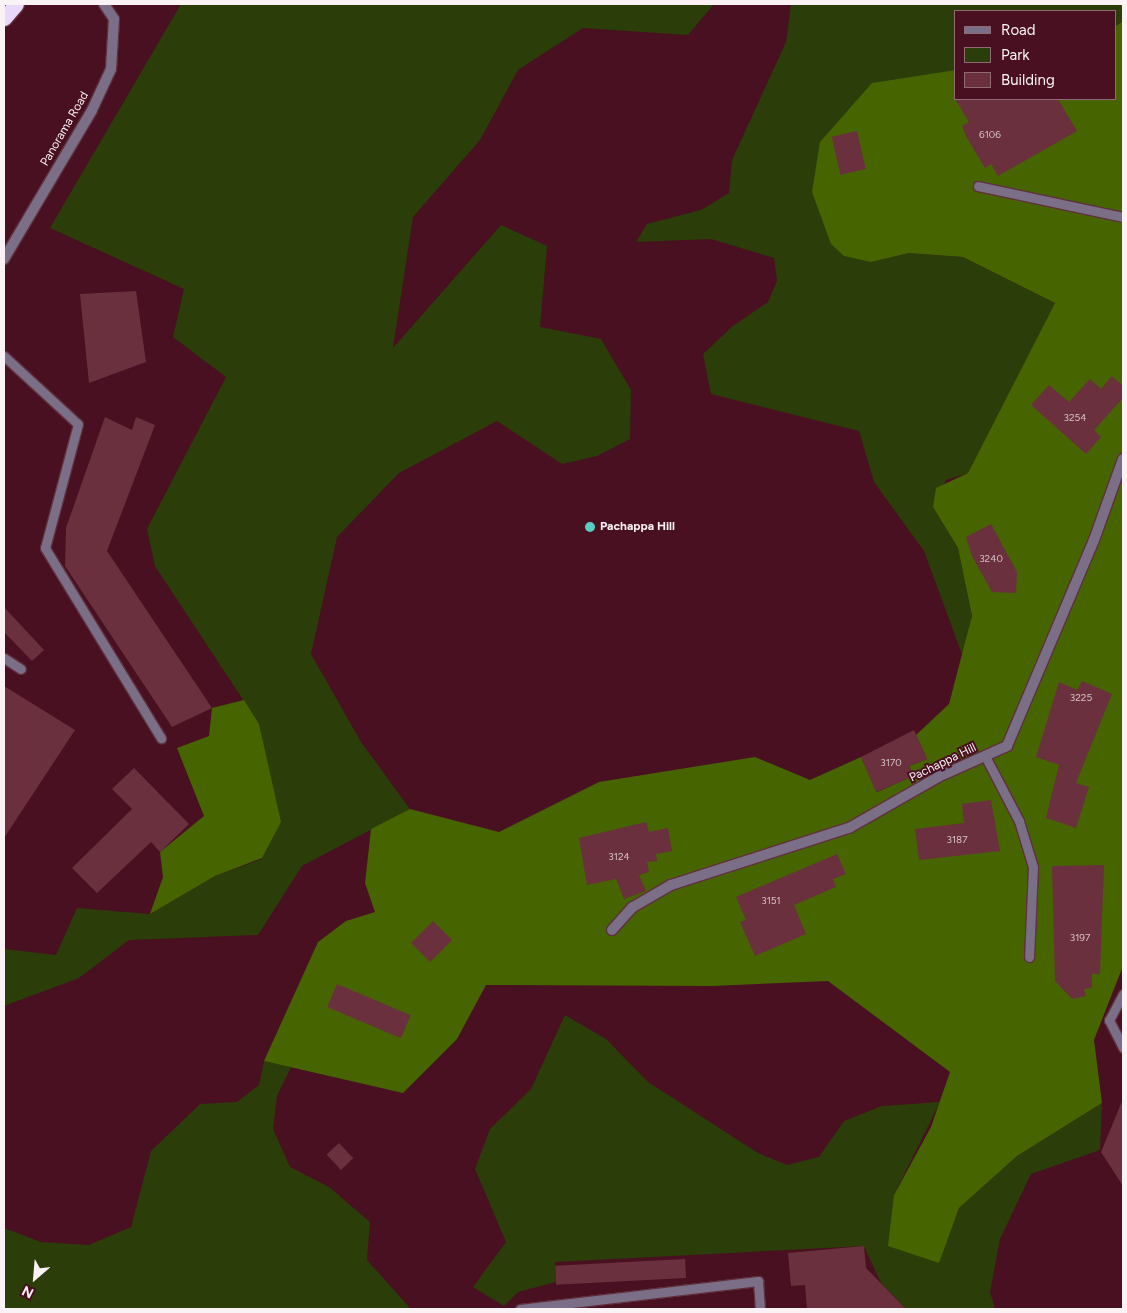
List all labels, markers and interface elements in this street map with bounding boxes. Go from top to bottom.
legend [954,10,1117,100]
text: Road [1001,21,1036,39]
text: Park [1001,46,1030,64]
text: Building [1001,71,1055,89]
street label: Panorama Road [38,89,92,169]
house number: 6106 [979,129,1001,141]
house number: 3254 [1064,412,1086,424]
place label: Pachappa Hill [600,520,675,534]
marker: Pachappa Hill [584,521,596,533]
house number: 3240 [979,553,1003,565]
house number: 3225 [1070,692,1092,704]
street label: Pachappa Hill [907,741,979,785]
house number: 3170 [880,757,902,769]
house number: 3187 [946,834,968,846]
house number: 3124 [608,851,630,863]
house number: 3151 [761,895,781,907]
house number: 3197 [1070,932,1090,944]
north arrow [10,1253,60,1303]
text: N [19,1282,37,1302]

